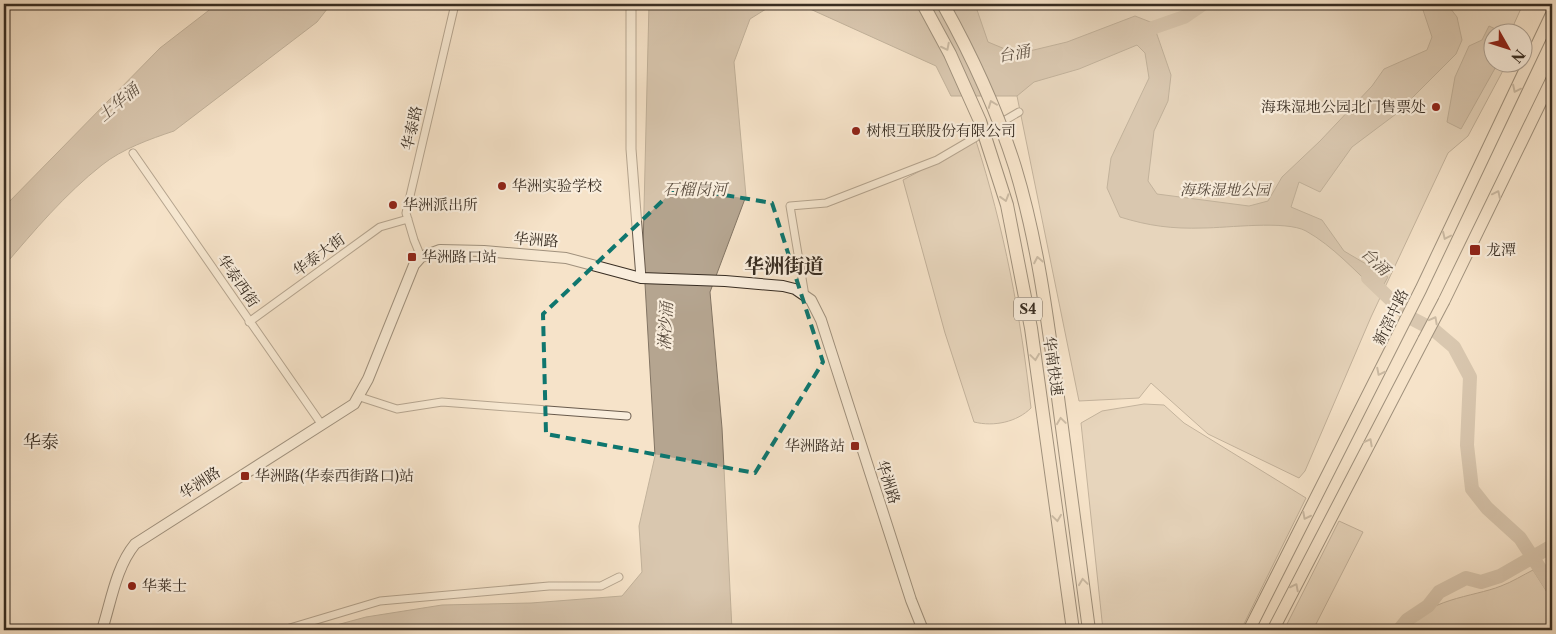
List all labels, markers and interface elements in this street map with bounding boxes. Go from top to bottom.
north arrow [1484,22,1534,72]
water label: 台涌 [996,40,1033,66]
one-way arrow [940,41,950,50]
text: N [1507,46,1529,67]
water label: 土华涌 [93,78,144,125]
one-way arrow [1512,84,1522,93]
place label: 海珠湿地公园北门售票处 [1261,97,1426,116]
one-way arrow [988,100,999,109]
marker: 海珠湿地公园北门售票处 [1430,101,1442,113]
street label: 华泰路 [397,104,426,152]
place label: 树根互联股份有限公司 [866,121,1016,140]
marker: 树根互联股份有限公司 [850,125,862,137]
place label: 华洲实验学校 [512,176,602,195]
water label: 石榴岗河 [663,179,730,199]
marker: 华洲实验学校 [496,180,508,192]
park label: 海珠湿地公园 [1180,180,1272,199]
one-way arrow [1491,191,1501,200]
one-way arrow [1000,193,1010,201]
place label: 华洲派出所 [403,195,478,214]
marker: 华洲派出所 [387,199,399,211]
street label: 华洲路 [513,228,559,251]
street label: 华泰大街 [289,229,349,280]
one-way arrow [1442,231,1453,240]
place label: 龙潭 [1486,240,1516,259]
water label: 台涌 [1358,243,1396,281]
marker: 龙潭 [1468,243,1482,257]
place label: 华洲路口站 [422,247,497,266]
street label: 华泰西街 [213,251,263,311]
marker: 华洲路口站 [406,251,418,263]
district label: 华洲街道 [744,254,824,278]
one-way arrow [1033,256,1043,265]
street label: 新滘中路 [1369,286,1412,348]
road number: S4 [1014,298,1042,320]
water label: 淋沙涌 [654,300,676,350]
one-way arrow [1428,316,1438,325]
street label: 华南快速 [1040,335,1067,397]
one-way arrow [1030,353,1040,362]
one-way arrow [1376,366,1386,375]
one-way arrow [1056,417,1067,425]
district label: 华泰 [23,431,59,453]
place label: 华洲路站 [785,436,845,455]
one-way arrow [1363,439,1373,448]
marker: 华洲路站 [849,440,861,452]
street label: 华洲路 [872,458,904,506]
street label: 华洲路 [176,462,224,503]
place label: 华洲路(华泰西街路口)站 [255,466,414,485]
marker: 华洲路(华泰西街路口)站 [239,470,251,482]
one-way arrow [1302,511,1312,520]
one-way arrow [1052,514,1062,523]
place label: 华莱士 [142,576,187,595]
one-way arrow [1078,578,1089,586]
marker: 华莱士 [126,580,138,592]
one-way arrow [1289,583,1299,592]

